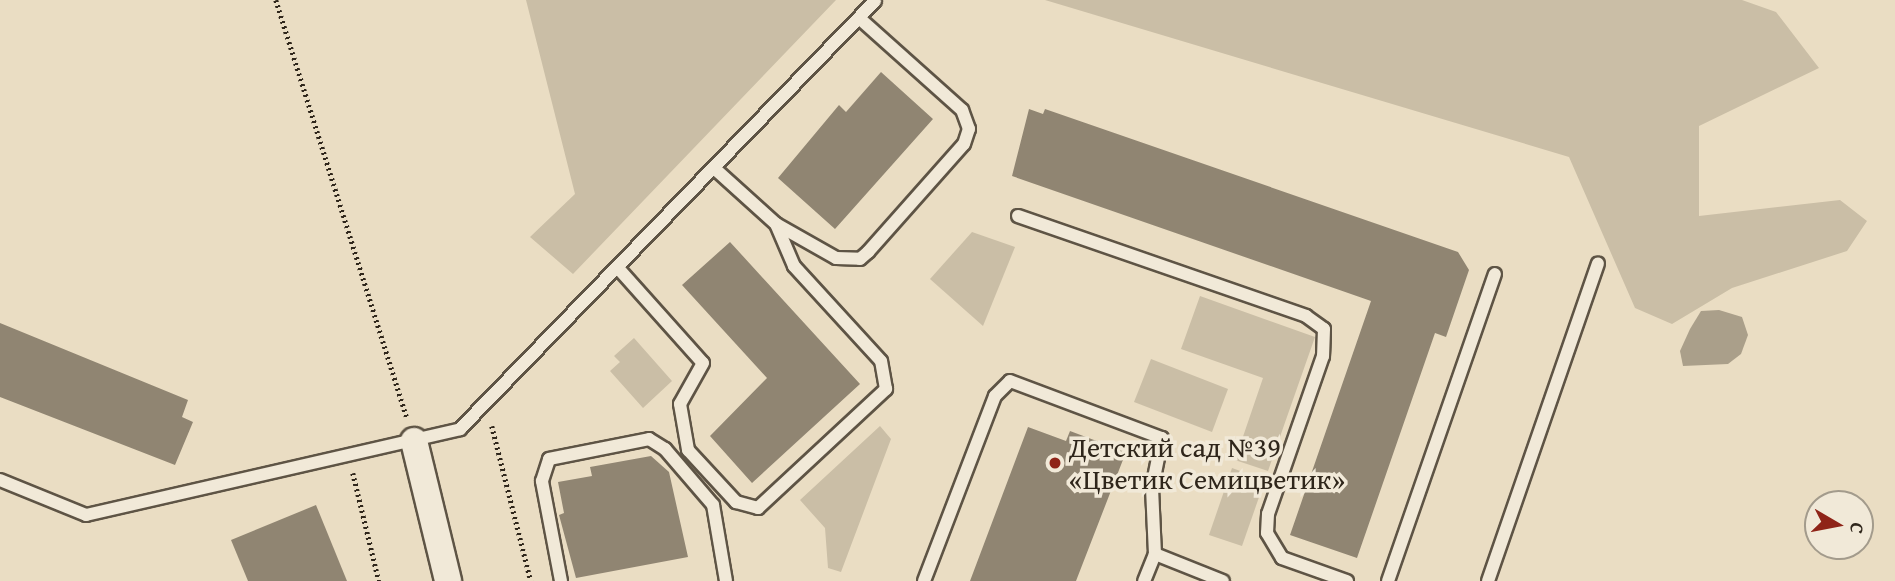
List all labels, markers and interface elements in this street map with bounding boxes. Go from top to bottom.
place label: Детский сад №39 «Цветик Семицветик» [1069,430,1345,496]
marker: Детский сад №39 «Цветик Семицветик» [1047,455,1063,471]
north arrow [1804,490,1874,560]
text: С [1843,521,1872,536]

